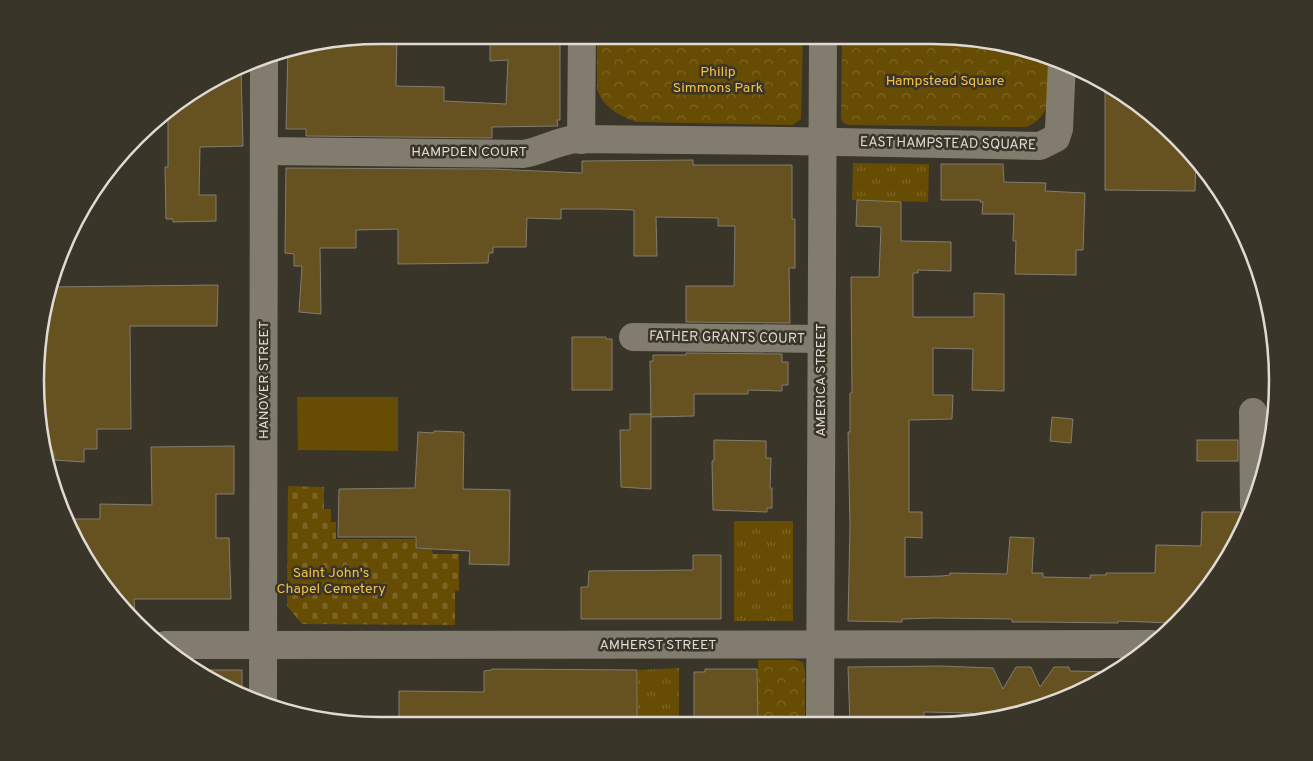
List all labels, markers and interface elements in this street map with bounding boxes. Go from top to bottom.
park label: Philip Simmons Park [673,64,763,97]
park label: Hampstead Square [886,73,1004,90]
street label: EAST HAMPSTEAD SQUARE [860,134,1036,154]
street label: HAMPDEN COURT [411,144,527,161]
street label: HANOVER STREET [256,321,273,439]
street label: AMERICA STREET [813,323,830,437]
street label: FATHER GRANTS COURT [649,328,805,348]
park label: Saint John's Chapel Cemetery [276,565,386,598]
street label: AMHERST STREET [600,637,716,654]

